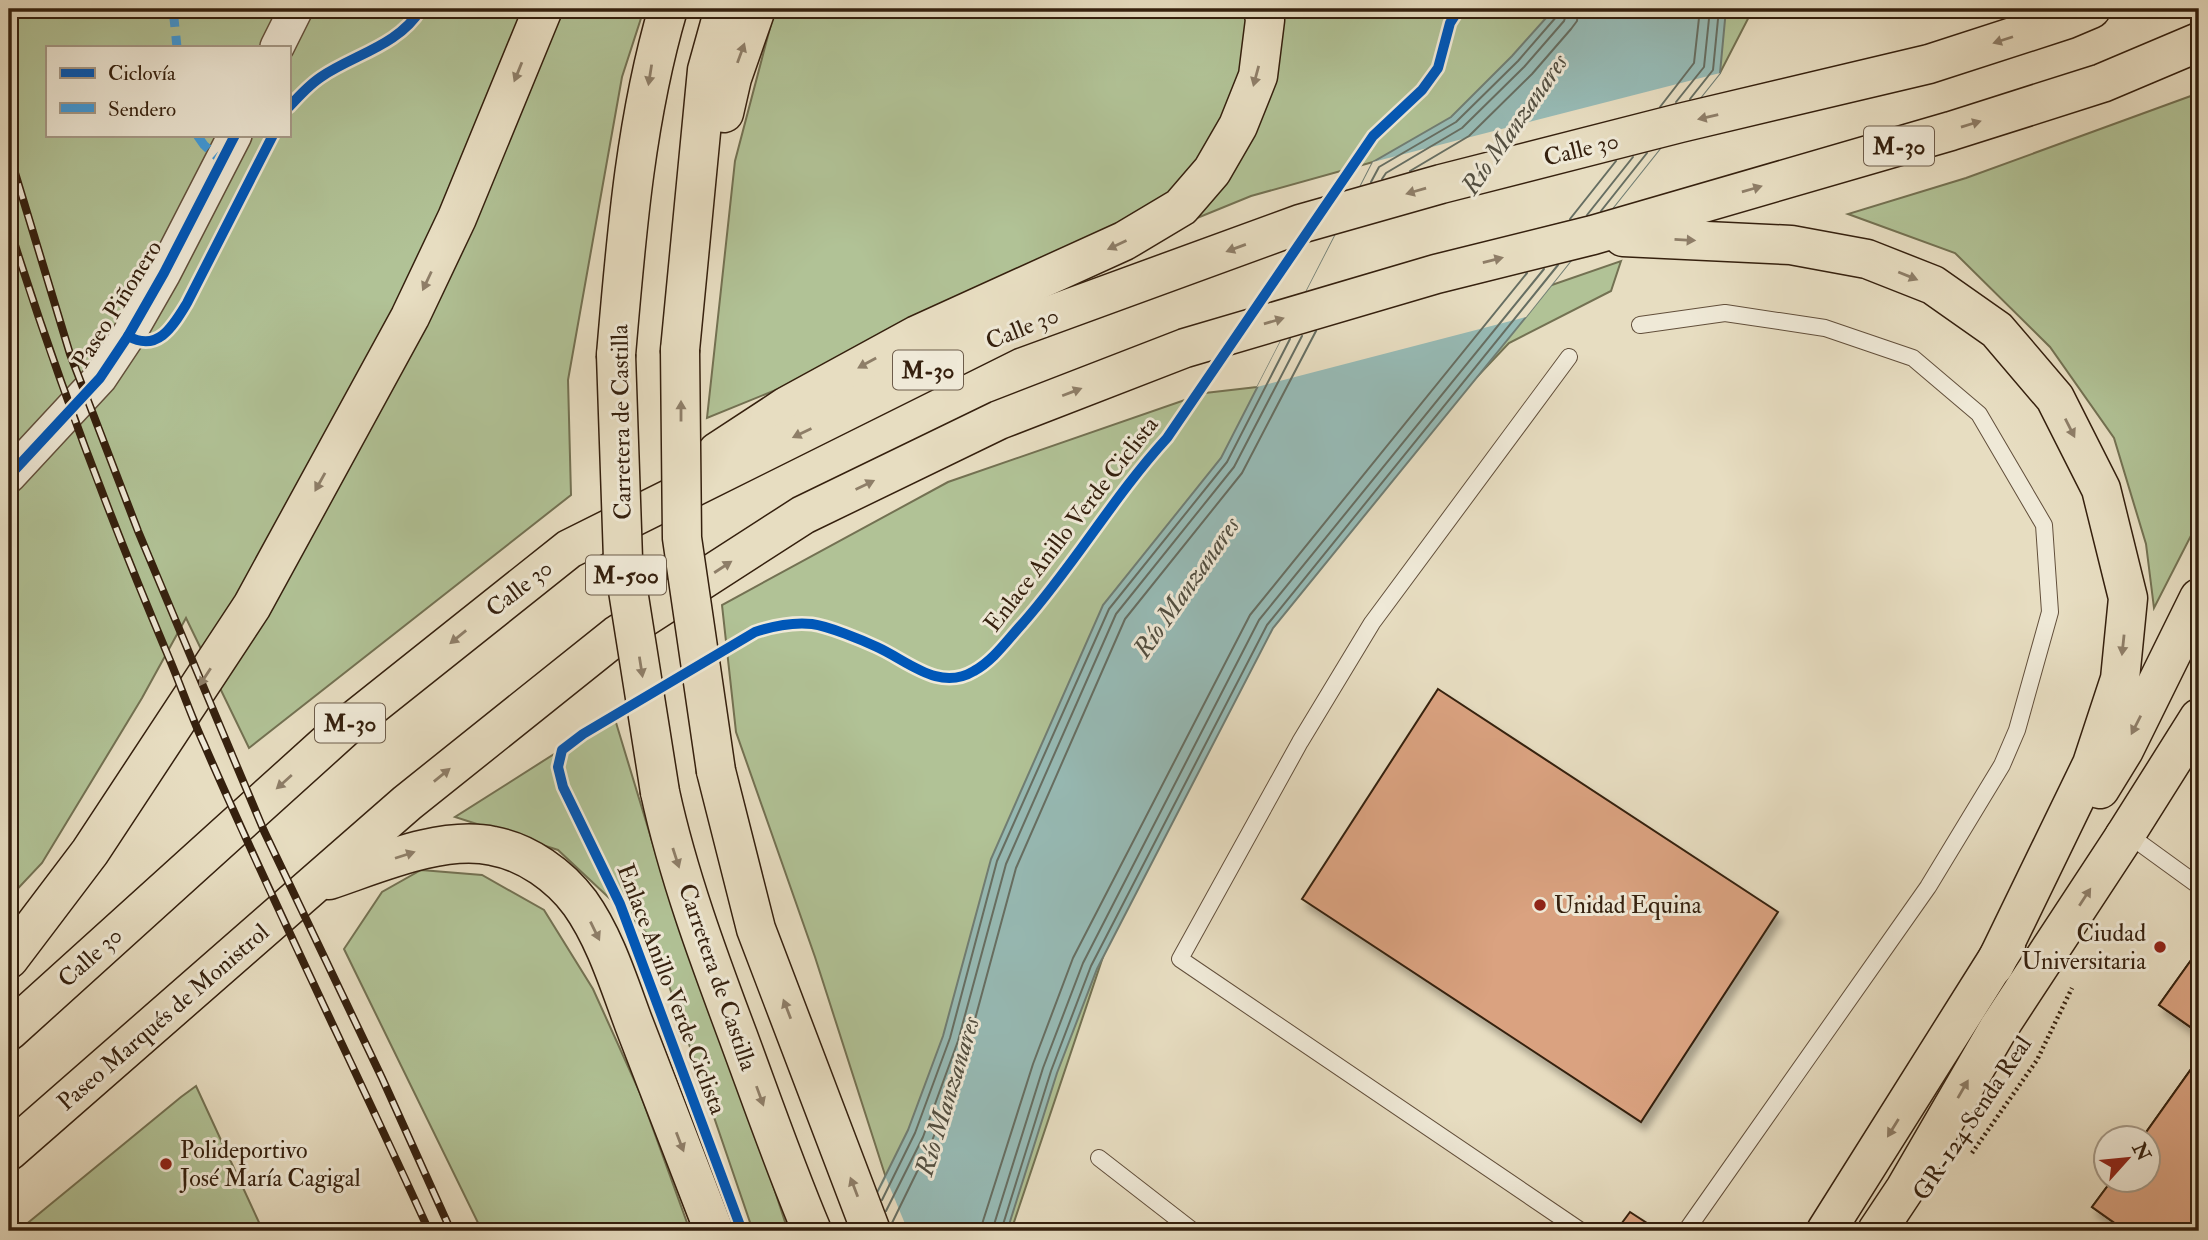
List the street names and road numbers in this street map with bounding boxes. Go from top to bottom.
street label: Calle 30 [1540,125,1622,174]
road number: M-30 [1864,127,1934,166]
street label: Paseo Piñonero [66,234,169,374]
street label: Calle 30 [981,300,1063,357]
street label: Carretera de Castilla [604,323,639,520]
road number: M-30 [893,350,963,390]
street label: Enlace Anillo Verde Ciclista [977,409,1166,639]
street label: Calle 30 [480,553,559,624]
road number: M-500 [586,555,666,594]
road number: M-30 [315,704,385,743]
street label: Enlace Anillo Verde Ciclista [609,860,734,1120]
street label: Carretera de Castilla [671,880,764,1076]
street label: Paseo Marqués de Monistrol [51,917,276,1118]
street label: Calle 30 [52,920,129,994]
street label: GR-124 Senda Real [1906,1030,2039,1206]

